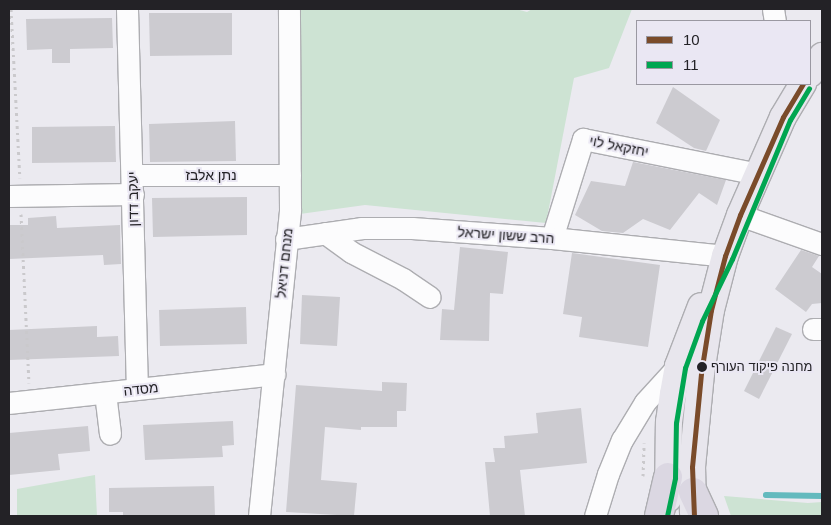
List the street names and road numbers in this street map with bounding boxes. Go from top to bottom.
street label: יחזקאל לוי [588,132,650,160]
street label: נתן אלבז [185,167,237,183]
street label: יעקב דדון [124,171,142,227]
street label: הרב ששון ישראל [457,223,555,247]
street label: מנחם דניאל [272,227,296,299]
street label: מסדה [123,379,159,399]

